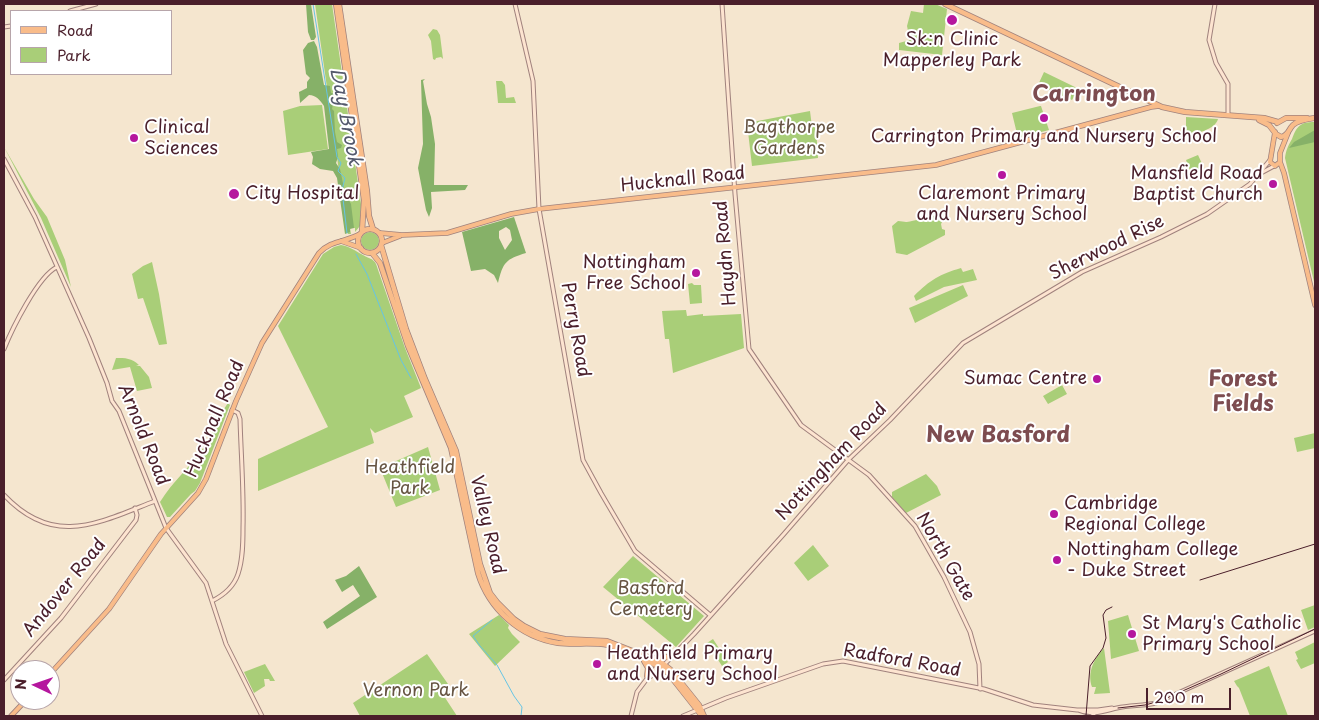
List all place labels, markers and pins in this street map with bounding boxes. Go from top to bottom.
marker: Sk:n Clinic Mapperley Park [945,13,959,27]
place label: Sk:n Clinic Mapperley Park [883,29,1021,72]
marker: Carrington Primary and Nursery School [1038,112,1050,124]
place label: Clinical Sciences [144,117,218,160]
place label: Carrington Primary and Nursery School [871,126,1217,148]
marker: Clinical Sciences [128,132,140,144]
place label: Mansfield Road Baptist Church [1131,163,1263,205]
marker: Claremont Primary and Nursery School [996,169,1008,181]
marker: Mansfield Road Baptist Church [1267,178,1279,190]
place label: City Hospital [245,183,359,205]
place label: Claremont Primary and Nursery School [917,183,1087,225]
marker: City Hospital [227,187,241,201]
place label: Nottingham Free School [583,252,686,294]
marker: Nottingham Free School [690,267,702,279]
place label: Sumac Centre [964,368,1087,390]
marker: Sumac Centre [1091,373,1103,385]
place label: Cambridge Regional College [1064,493,1206,536]
marker: Cambridge Regional College [1048,508,1060,520]
place label: Nottingham College - Duke Street [1067,539,1238,582]
marker: Nottingham College - Duke Street [1051,554,1063,566]
place label: St Mary's Catholic Primary School [1142,613,1301,656]
marker: St Mary's Catholic Primary School [1126,628,1138,640]
place label: Heathfield Primary and Nursery School [607,643,778,686]
marker: Heathfield Primary and Nursery School [591,658,603,670]

